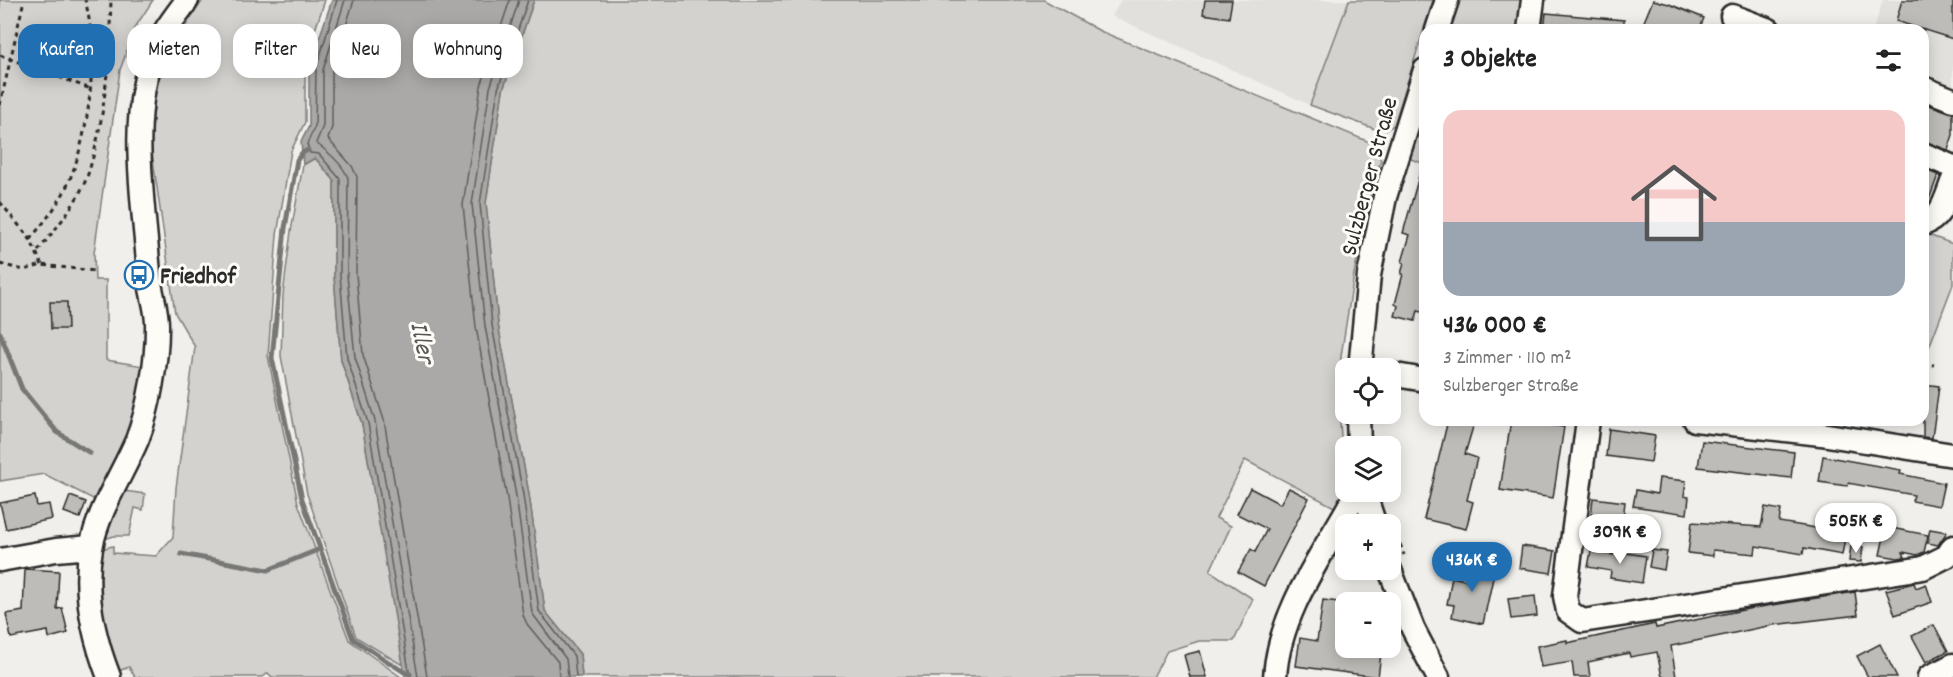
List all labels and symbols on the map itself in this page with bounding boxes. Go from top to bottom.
street label: Sulzberger Straße [1333,94,1408,260]
bus stop icon: Friedhof [123,259,155,291]
place label: Friedhof [160,261,237,295]
water label: Iller [398,319,444,370]
pin: 505K € [1807,503,1905,554]
pin: 309K € [1571,514,1669,565]
pin: 436K € [1423,542,1521,593]

